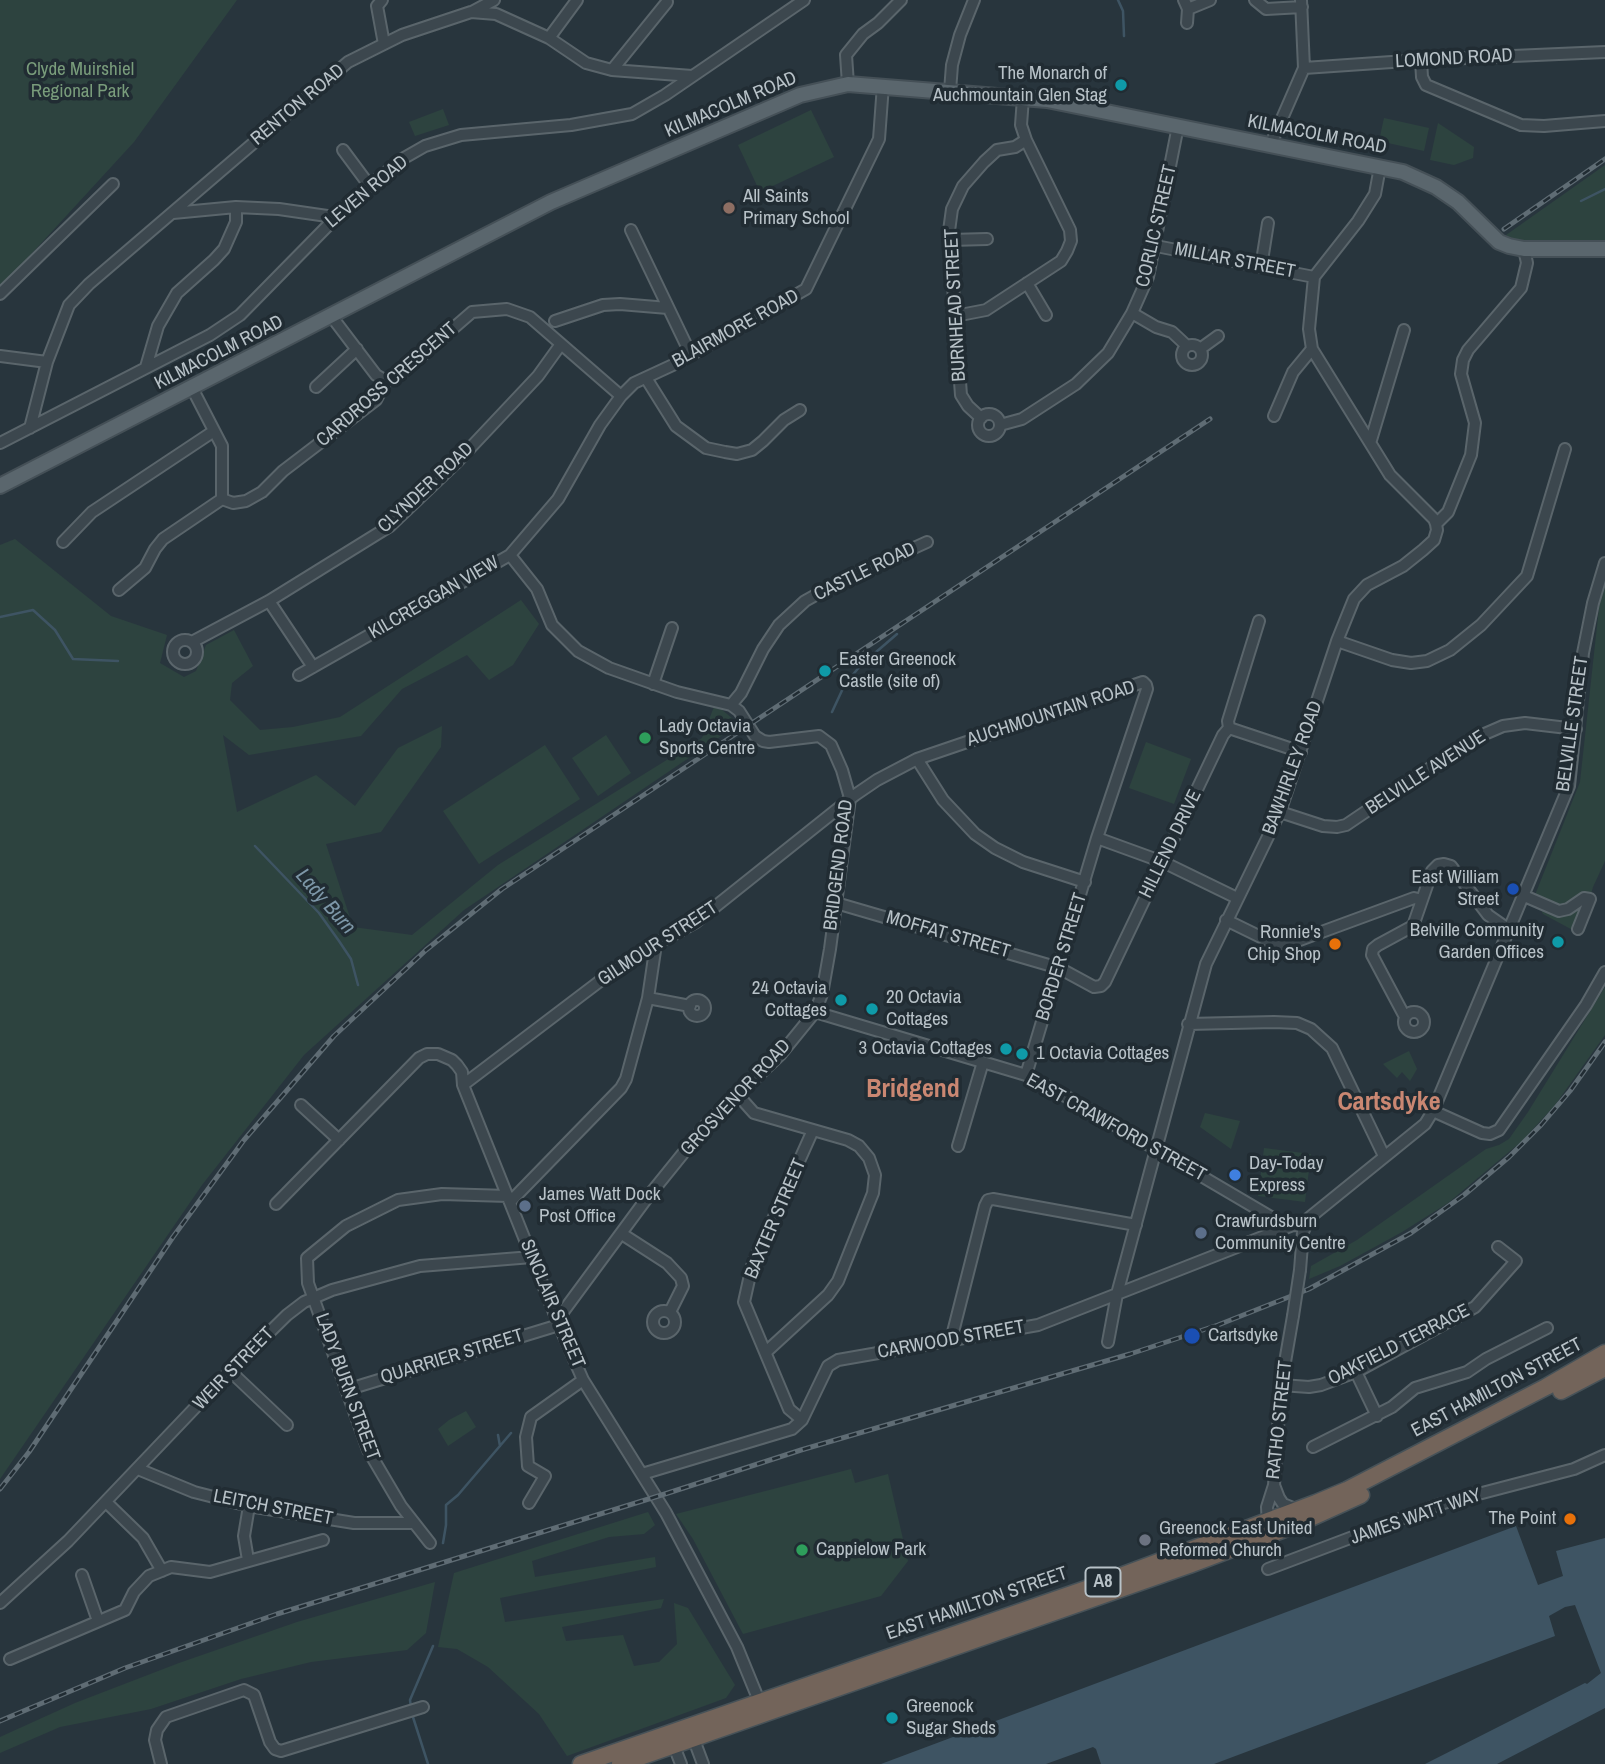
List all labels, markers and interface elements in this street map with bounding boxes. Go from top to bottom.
street label: LOMOND ROAD [1395,45,1513,73]
park label: Clyde Muirshiel Regional Park [26,59,134,103]
street label: RENTON ROAD [247,59,349,151]
place label: The Monarch of Auchmountain Glen Stag [933,63,1107,107]
street label: KILMACOLM ROAD [662,67,800,143]
marker: The Monarch of Auchmountain Glen Stag [1113,77,1129,93]
street label: KILMACOLM ROAD [1246,110,1388,160]
street label: LEVEN ROAD [321,151,413,233]
street label: CORLIC STREET [1132,163,1182,289]
place label: All Saints Primary School [743,186,849,230]
marker: All Saints Primary School [721,200,737,216]
street label: BURNHEAD STREET [941,228,971,382]
street label: MILLAR STREET [1173,238,1297,284]
street label: BLAIRMORE ROAD [669,285,803,373]
street label: KILMACOLM ROAD [151,311,287,395]
street label: CARDROSS CRESCENT [312,318,462,452]
street label: CLYNDER ROAD [373,438,479,538]
street label: CASTLE ROAD [811,538,919,606]
street label: KILCREGGAN VIEW [365,552,503,644]
place label: Easter Greenock Castle (site of) [839,649,956,693]
street label: BELVILLE STREET [1552,655,1594,793]
marker: Easter Greenock Castle (site of) [817,663,833,679]
street label: AUCHMOUNTAIN ROAD [964,676,1138,752]
street label: BAWHIRLEY ROAD [1258,698,1328,838]
place label: Lady Octavia Sports Centre [659,716,755,760]
street label: BELVILLE AVENUE [1362,726,1490,820]
marker: Lady Octavia Sports Centre [637,730,653,746]
street label: HILLEND DRIVE [1135,786,1207,902]
street label: BRIDGEND ROAD [820,798,858,932]
water label: Lady Burn [290,864,360,940]
place label: East William Street [1412,867,1499,911]
marker: East William Street [1505,881,1521,897]
street label: BORDER STREET [1032,890,1092,1024]
street label: GILMOUR STREET [594,897,722,991]
street label: MOFFAT STREET [883,906,1013,964]
place label: Belville Community Garden Offices [1410,920,1544,964]
place label: Ronnie's Chip Shop [1247,922,1321,966]
marker: Belville Community Garden Offices [1550,934,1566,950]
marker: Ronnie's Chip Shop [1327,936,1343,952]
place label: 24 Octavia Cottages [752,978,827,1022]
place label: 20 Octavia Cottages [886,987,961,1031]
marker: 24 Octavia Cottages [833,992,849,1008]
marker: 20 Octavia Cottages [864,1001,880,1017]
street label: GROSVENOR ROAD [676,1035,796,1161]
place label: 3 Octavia Cottages [859,1038,992,1060]
marker: 3 Octavia Cottages [998,1041,1014,1057]
place label: 1 Octavia Cottages [1036,1043,1169,1065]
marker: 1 Octavia Cottages [1014,1046,1030,1062]
street label: EAST CRAWFORD STREET [1022,1069,1210,1187]
district label: Bridgend [866,1074,960,1106]
district label: Cartsdyke [1337,1087,1441,1119]
place label: Day-Today Express [1249,1153,1323,1197]
street label: BAXTER STREET [740,1156,812,1282]
marker: Day-Today Express [1227,1167,1243,1183]
place label: James Watt Dock Post Office [539,1184,661,1228]
marker: James Watt Dock Post Office [517,1198,533,1214]
place label: Crawfurdsburn Community Centre [1215,1211,1346,1255]
marker: Crawfurdsburn Community Centre [1193,1225,1209,1241]
street label: SINCLAIR STREET [515,1236,589,1372]
street label: OAKFIELD TERRACE [1324,1299,1474,1391]
street label: LADY BURN STREET [310,1310,384,1464]
street label: CARWOOD STREET [876,1316,1026,1364]
street label: WEIR STREET [189,1323,279,1415]
street label: QUARRIER STREET [378,1324,526,1390]
place label: Cartsdyke [1208,1325,1278,1347]
marker: Cartsdyke [1182,1326,1202,1346]
street label: EAST HAMILTON STREET [1408,1333,1586,1443]
street label: RATHO STREET [1262,1360,1298,1480]
street label: JAMES WATT WAY [1348,1484,1484,1550]
street label: LEITCH STREET [211,1485,335,1531]
place label: The Point [1488,1508,1556,1530]
marker: The Point [1562,1511,1578,1527]
place label: Greenock East United Reformed Church [1159,1518,1312,1562]
marker: Greenock East United Reformed Church [1137,1532,1153,1548]
place label: Cappielow Park [816,1539,926,1561]
marker: Cappielow Park [794,1542,810,1558]
street label: EAST HAMILTON STREET [884,1562,1070,1646]
road number: A8 [1086,1568,1120,1596]
place label: Greenock Sugar Sheds [906,1696,996,1740]
marker: Greenock Sugar Sheds [884,1710,900,1726]

